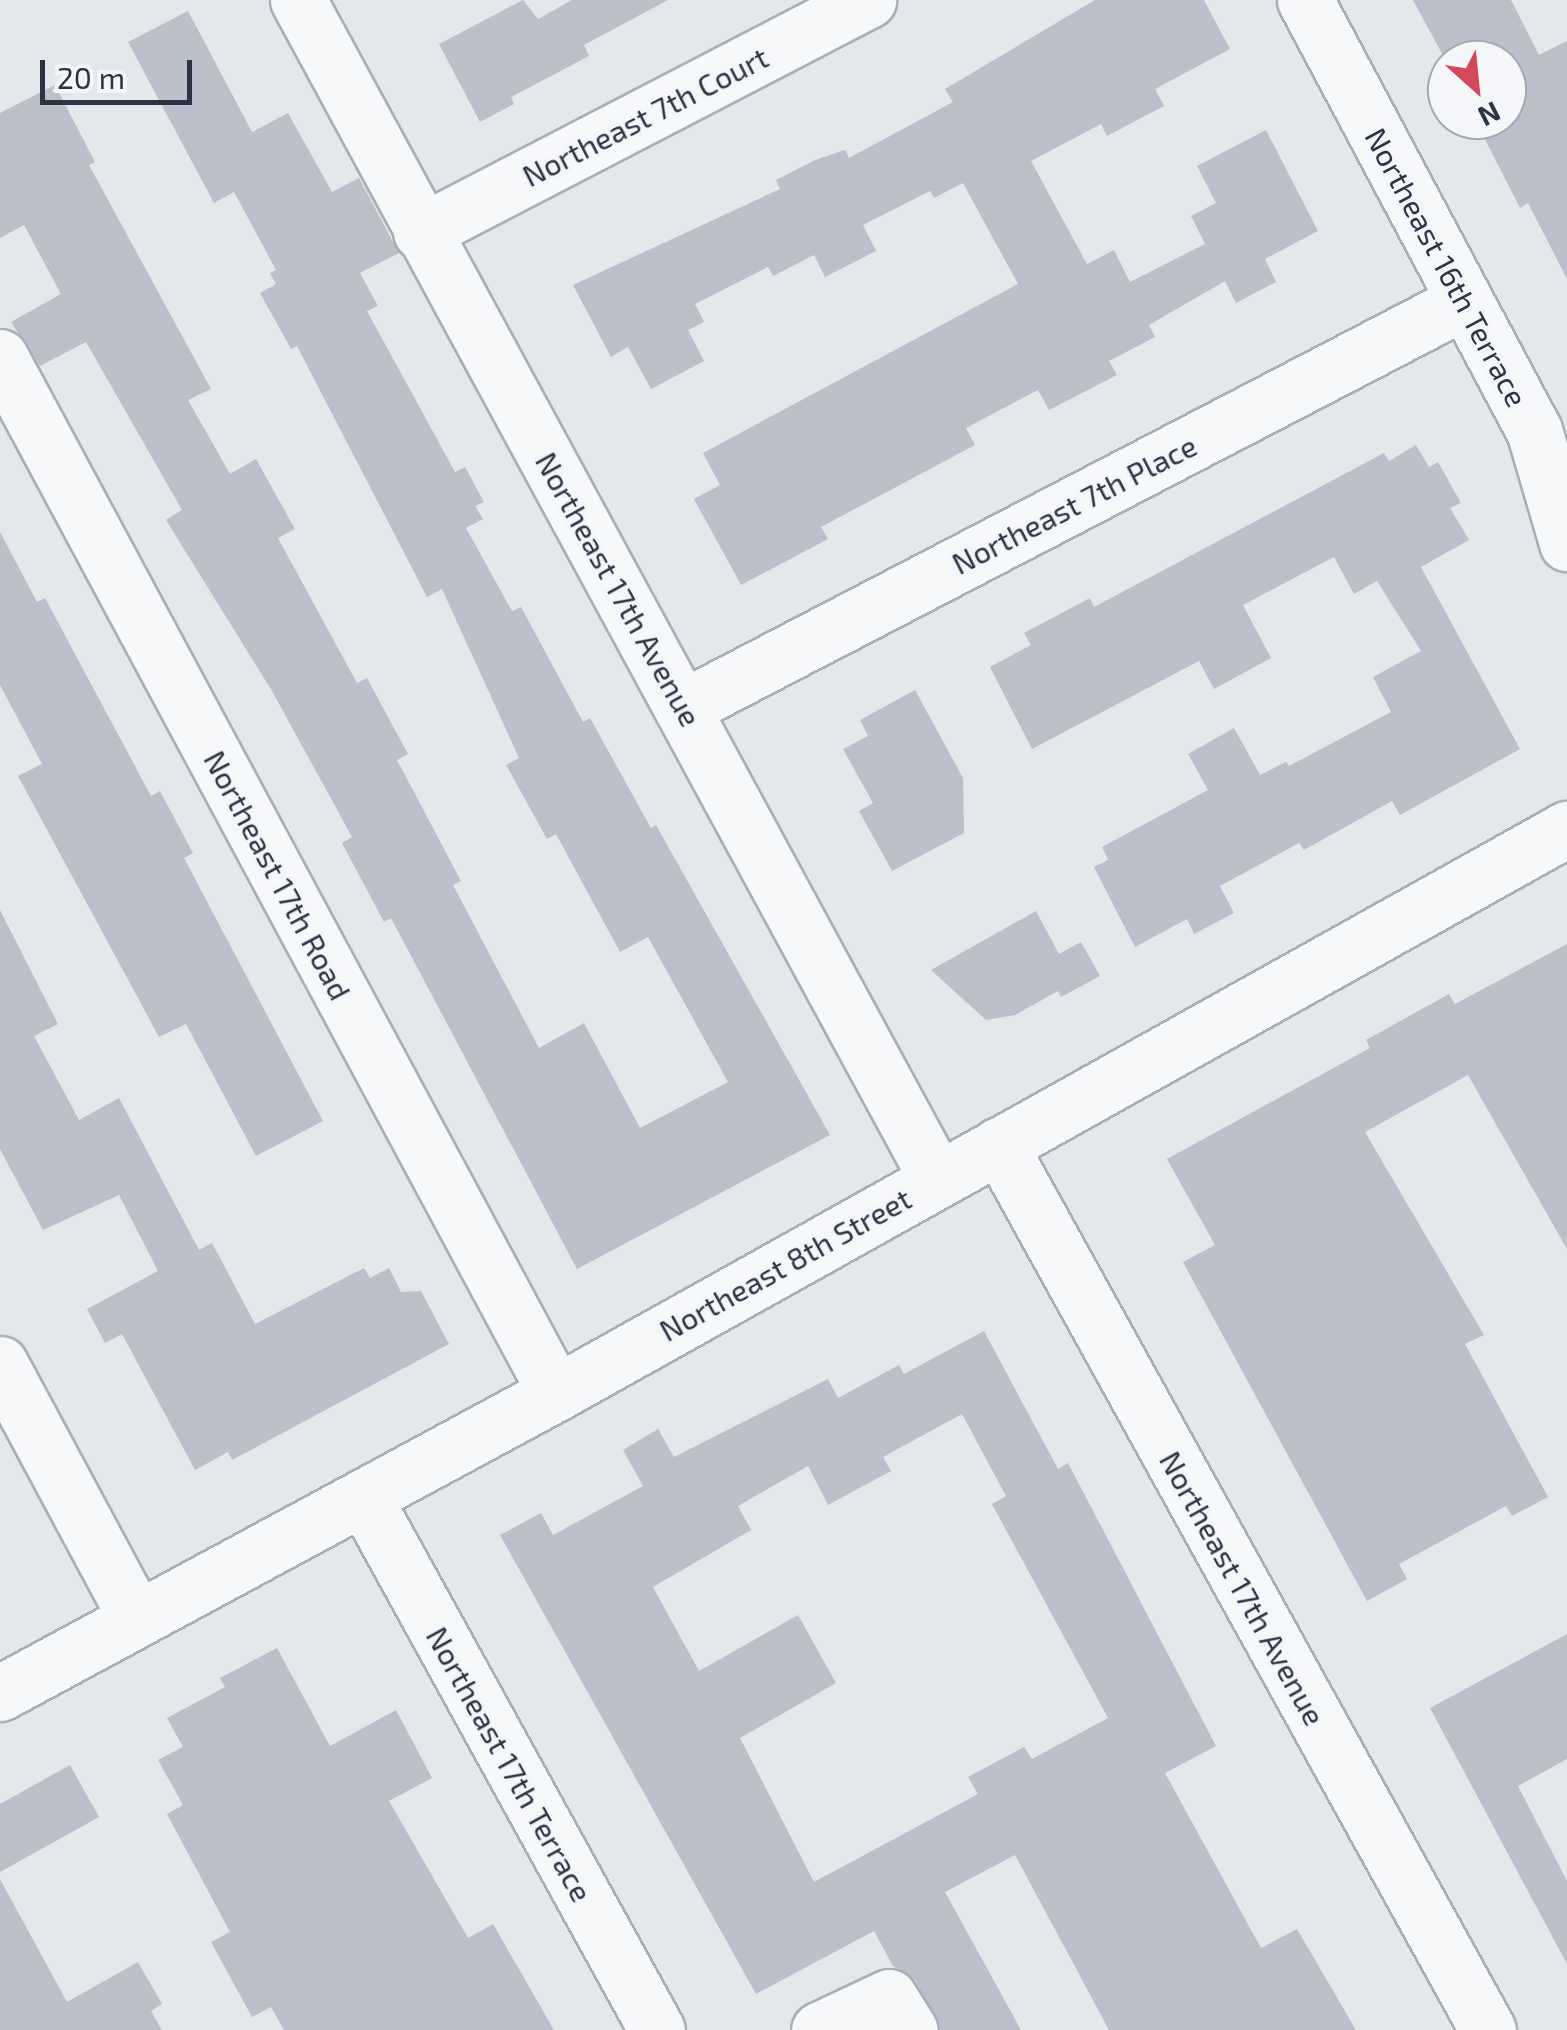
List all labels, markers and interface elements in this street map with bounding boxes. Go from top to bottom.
street label: Northeast 7th Court [516,39,774,193]
scale bar [45,40,198,102]
north arrow [1427,40,1527,140]
text: 20 m [57,59,125,95]
text: N [1473,95,1506,135]
street label: Northeast 16th Terrace [1358,121,1536,413]
street label: Northeast 7th Place [946,427,1202,581]
street label: Northeast 17th Avenue [528,445,710,733]
street label: Northeast 17th Road [197,744,359,1006]
street label: Northeast 8th Street [653,1180,917,1348]
street label: Northeast 17th Avenue [1152,1444,1334,1732]
street label: Northeast 17th Terrace [419,1620,601,1908]

